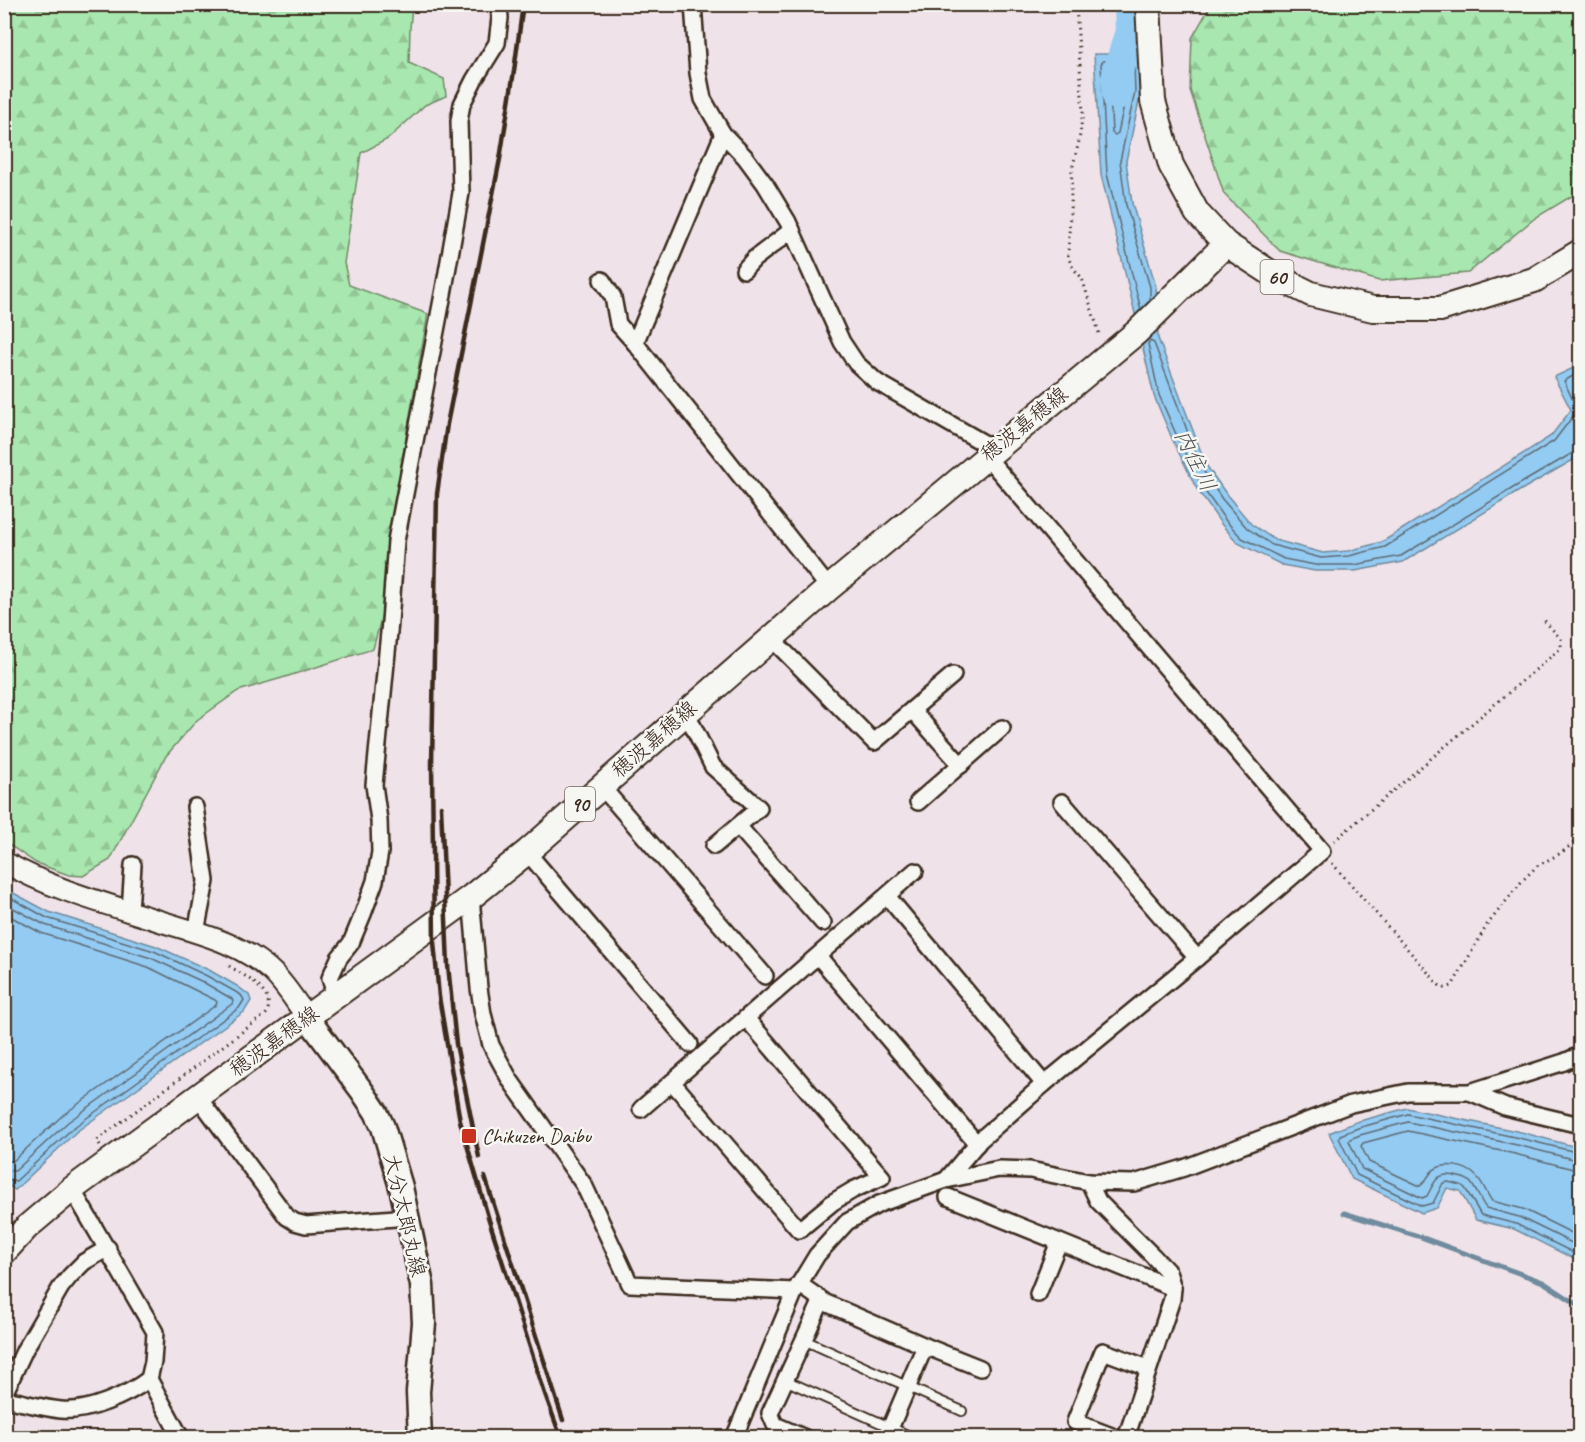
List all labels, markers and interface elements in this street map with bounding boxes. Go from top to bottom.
road number: 60 [1260,260,1294,294]
street label: 穂波嘉穂線 [975,381,1073,467]
water label: 内住川 [1168,425,1222,496]
street label: 穂波嘉穂線 [606,695,702,783]
road number: 90 [565,787,595,821]
street label: 穂波嘉穂線 [224,1000,324,1082]
place label: Chikuzen Daibu [482,1123,592,1149]
marker: Chikuzen Daibu [460,1127,478,1145]
street label: 大分太郎丸線 [378,1151,432,1279]

